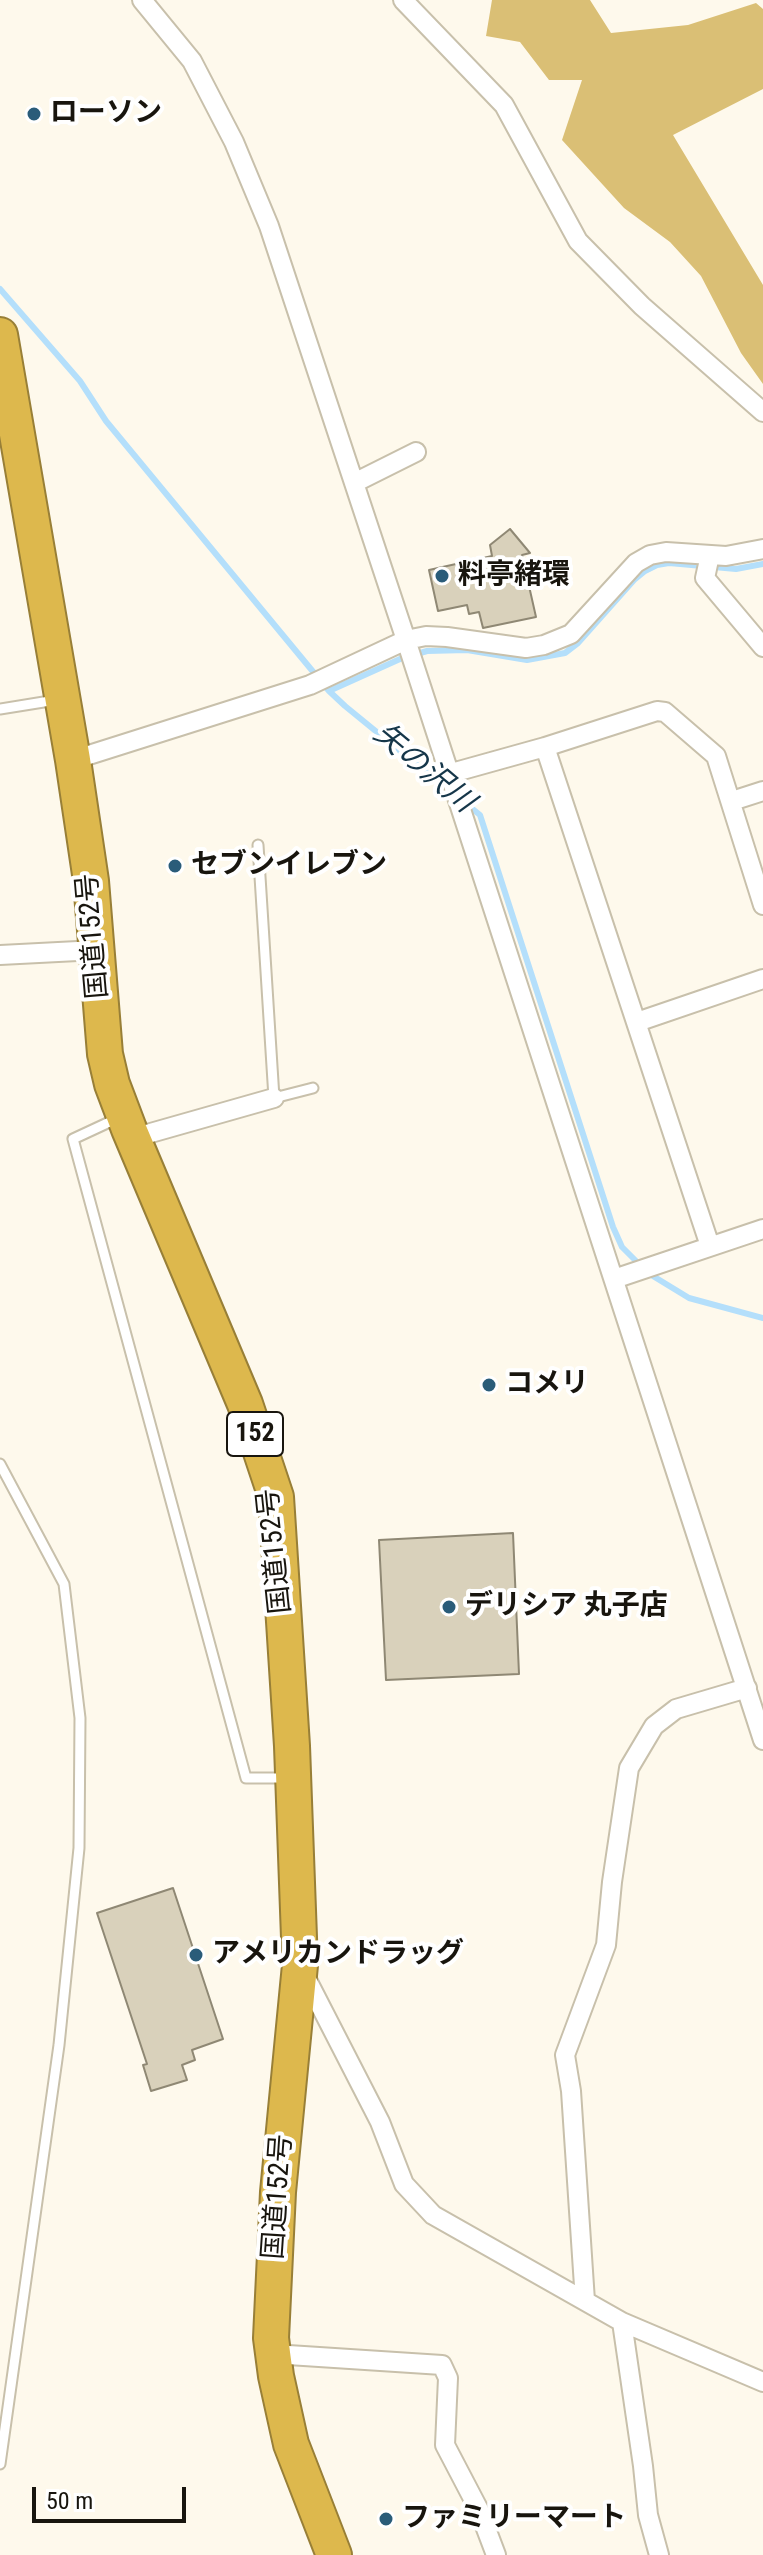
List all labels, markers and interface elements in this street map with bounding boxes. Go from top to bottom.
place label: ローソン [50,97,162,131]
marker: ローソン [25,105,43,123]
place label: 料亭緒環 [458,559,570,593]
marker: 料亭緒環 [433,567,451,585]
water label: 矢の沢川 [365,717,481,821]
place label: セブンイレブン [191,849,387,883]
marker: セブンイレブン [166,857,184,875]
street label: 国道152号 [72,872,116,1000]
place label: コメリ [505,1368,589,1402]
marker: コメリ [480,1376,498,1394]
road number: 152 [227,1412,283,1456]
street label: 国道152号 [253,1487,299,1615]
place label: デリシア 丸子店 [465,1590,667,1624]
marker: デリシア 丸子店 [440,1598,458,1616]
place label: アメリカンドラッグ [212,1938,464,1972]
marker: アメリカンドラッグ [187,1946,205,1964]
street label: 国道152号 [258,2133,300,2261]
scale bar [36,2471,190,2521]
text: 50 m [46,2487,93,2515]
place label: ファミリーマート [402,2502,626,2536]
marker: ファミリーマート [377,2510,395,2528]

